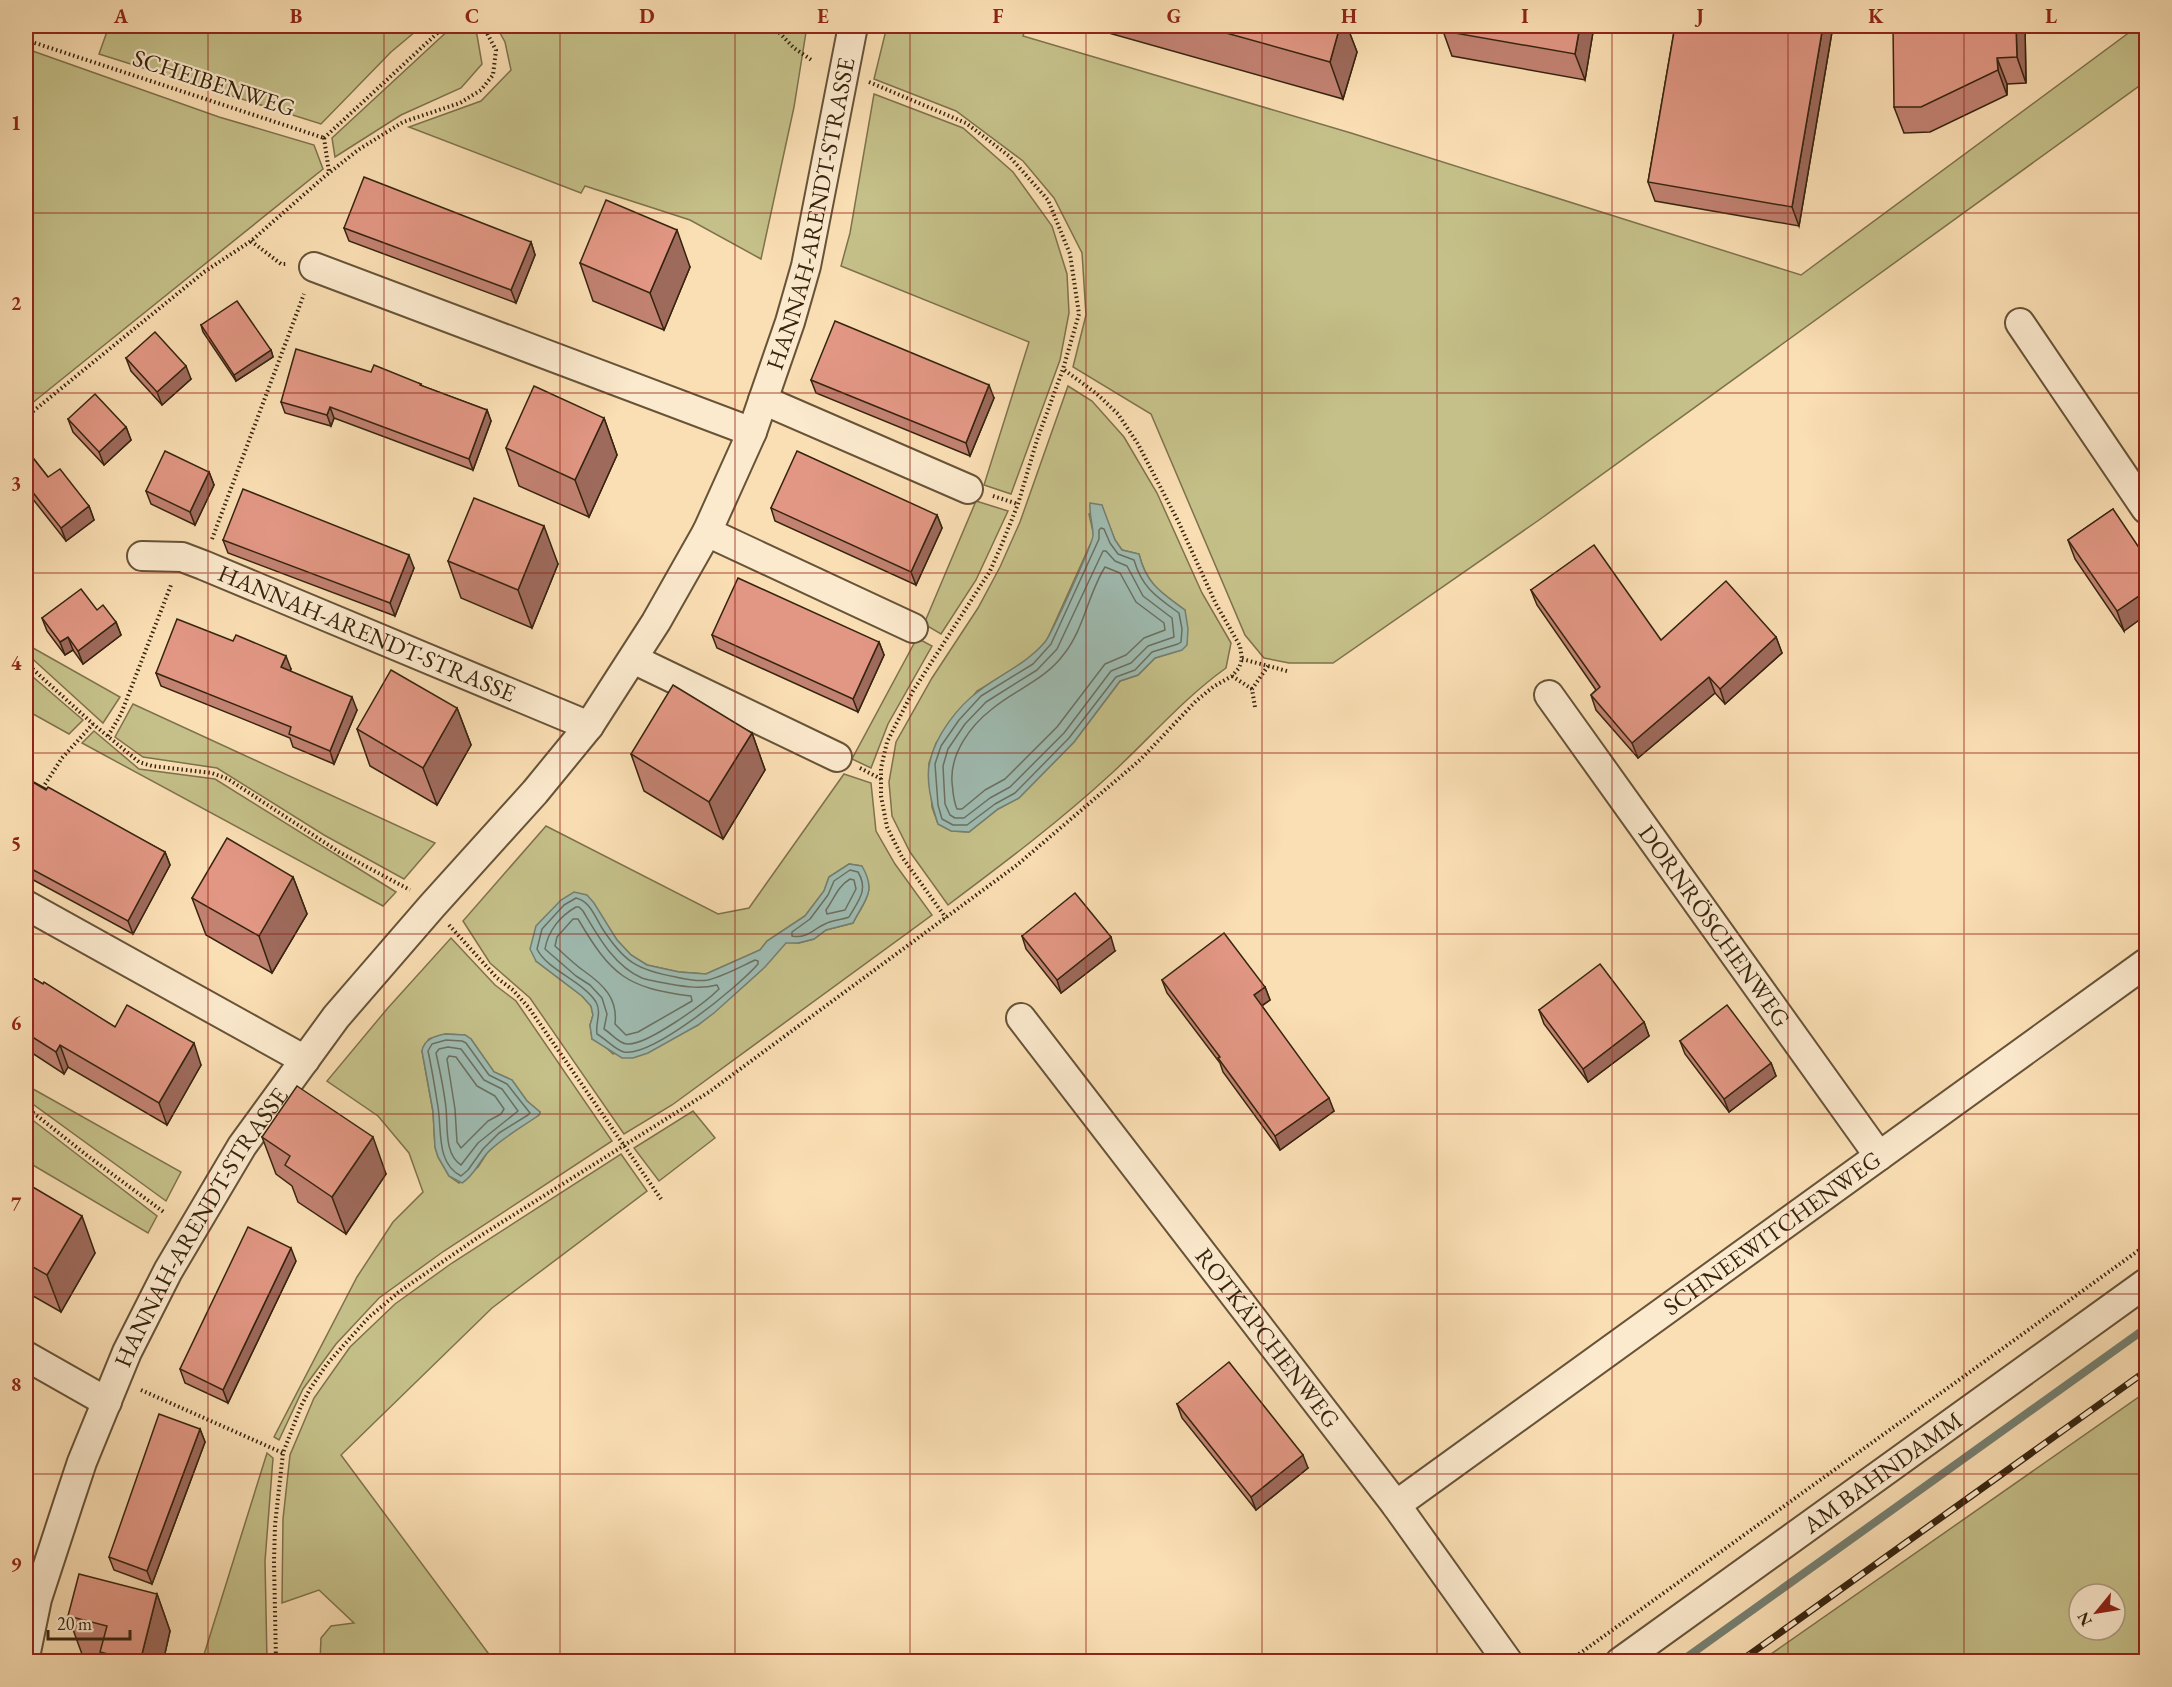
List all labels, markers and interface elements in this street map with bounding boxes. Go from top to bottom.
text: A [113,3,129,29]
text: B [290,3,302,29]
text: C [465,3,479,29]
text: D [639,3,655,29]
text: E [817,3,829,29]
text: F [993,3,1004,29]
text: G [1167,3,1181,29]
text: H [1341,3,1357,29]
text: I [1521,3,1529,29]
text: J [1694,3,1704,29]
text: K [1868,3,1884,29]
text: L [2045,3,2057,29]
street label: SCHEIBENWEG [129,42,299,123]
street label: HANNAH-ARENDT-STRASSE [759,55,861,374]
text: 1 [11,110,21,136]
text: 2 [11,290,22,316]
text: 3 [11,470,21,496]
street label: HANNAH-ARENDT-STRASSE [214,557,521,709]
text: 4 [11,650,22,676]
street label: DORNRÖSCHENWEG [1632,819,1798,1033]
text: 5 [11,830,21,856]
text: 6 [11,1010,22,1036]
street label: HANNAH-ARENDT-STRASSE [106,1081,295,1372]
street label: SCHNEEWITCHENWEG [1657,1144,1887,1322]
text: 7 [11,1191,22,1217]
street label: ROTKÄPCHENWEG [1189,1241,1347,1434]
text: 8 [11,1371,21,1397]
street label: AM BAHNDAMM [1796,1404,1969,1541]
text: 9 [11,1551,22,1577]
north arrow [2067,1582,2127,1642]
scale bar [48,1603,130,1641]
text: N [2072,1608,2097,1630]
text: 20 m [57,1612,92,1635]

